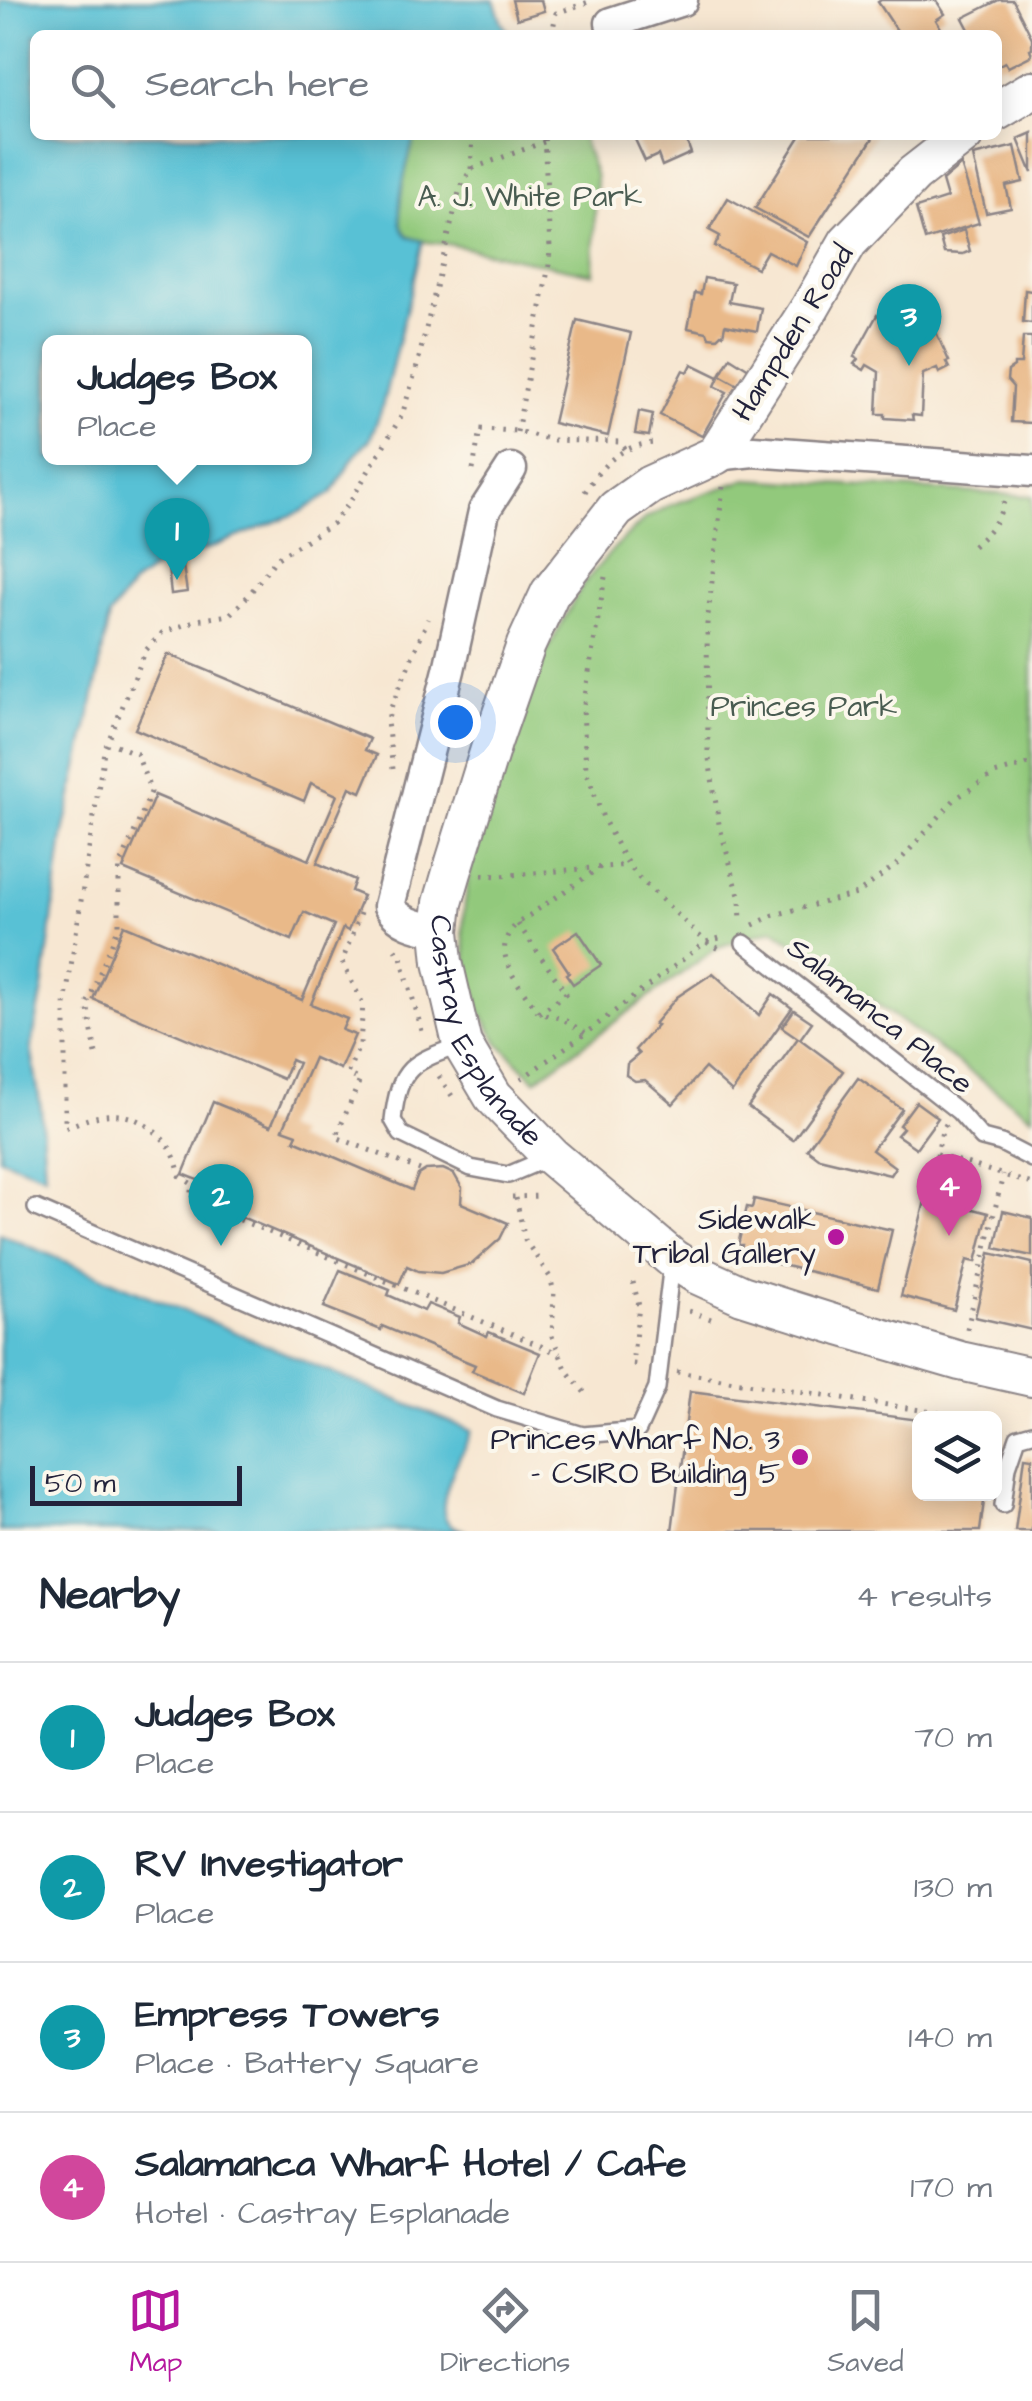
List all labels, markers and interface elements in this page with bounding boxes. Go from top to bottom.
search box [30,30,1002,140]
icon: search [65,58,120,113]
text: Search here [145,59,369,111]
park label: A. J. White Park [418,176,642,218]
street label: Hampden Road [722,237,864,429]
pin: 3 [876,284,942,366]
popup [42,335,312,465]
text: Judges Box [77,352,277,404]
text: Place [77,404,156,449]
pin: 1 [144,498,210,580]
park label: Princes Park [711,686,897,728]
your location [430,697,481,748]
street label: Castray Esplanade [419,913,552,1156]
street label: Salamanca Place [778,928,982,1104]
pin: 4 [916,1154,982,1236]
pin: 2 [188,1164,254,1246]
place label: Sidewalk Tribal Gallery [633,1199,816,1276]
marker: Sidewalk Tribal Gallery [825,1226,847,1248]
map controls [912,1411,1002,1501]
button: layers [912,1411,1002,1501]
place label: Princes Wharf No. 3 - CSIRO Building 5 [491,1419,780,1496]
marker: Princes Wharf No. 3 - CSIRO Building 5 [789,1446,811,1468]
scale bar [30,1461,242,1506]
text: 50 m [45,1464,116,1503]
text: Nearby [40,1567,180,1625]
text: 4 results [856,1574,992,1619]
text: Judges Box [135,1689,335,1741]
text: 1 [70,1715,75,1760]
text: 70 m [914,1715,992,1760]
text: Place [135,1741,214,1786]
text: RV Investigator [135,1839,403,1891]
text: 2 [63,1865,82,1910]
text: 130 m [914,1865,992,1910]
text: Place [135,1891,214,1936]
text: Empress Towers [135,1989,439,2041]
text: 3 [64,2015,81,2060]
text: 140 m [908,2015,992,2060]
text: Place · Battery Square [135,2041,479,2086]
text: Salamanca Wharf Hotel / Cafe [135,2139,687,2191]
text: 4 [62,2165,83,2210]
text: 170 m [910,2165,992,2210]
text: Hotel · Castray Esplanade [135,2191,510,2236]
tab: Map [128,2283,183,2382]
tab: Directions [440,2283,570,2382]
tab: Saved [827,2283,904,2382]

